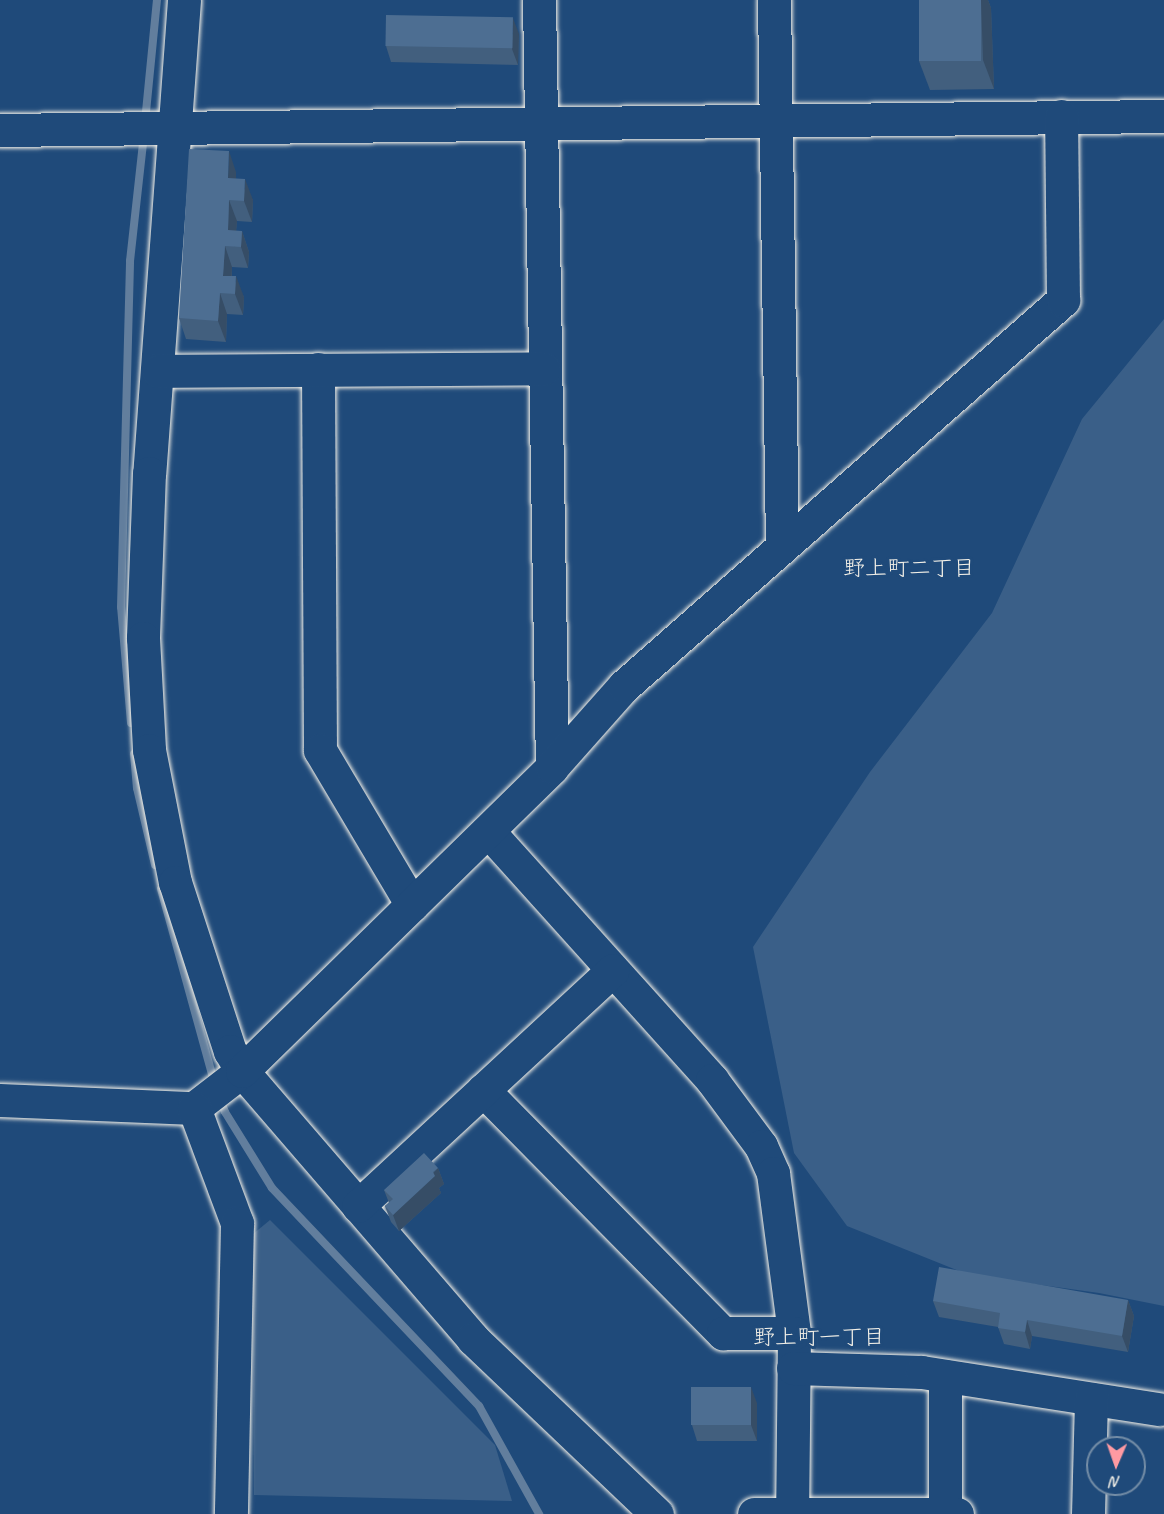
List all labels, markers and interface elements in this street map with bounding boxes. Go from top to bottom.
district label: 野上町二丁目 [843,556,975,582]
district label: 野上町一丁目 [753,1325,885,1351]
north arrow [1086,1436,1146,1496]
text: N [1110,1472,1121,1492]

